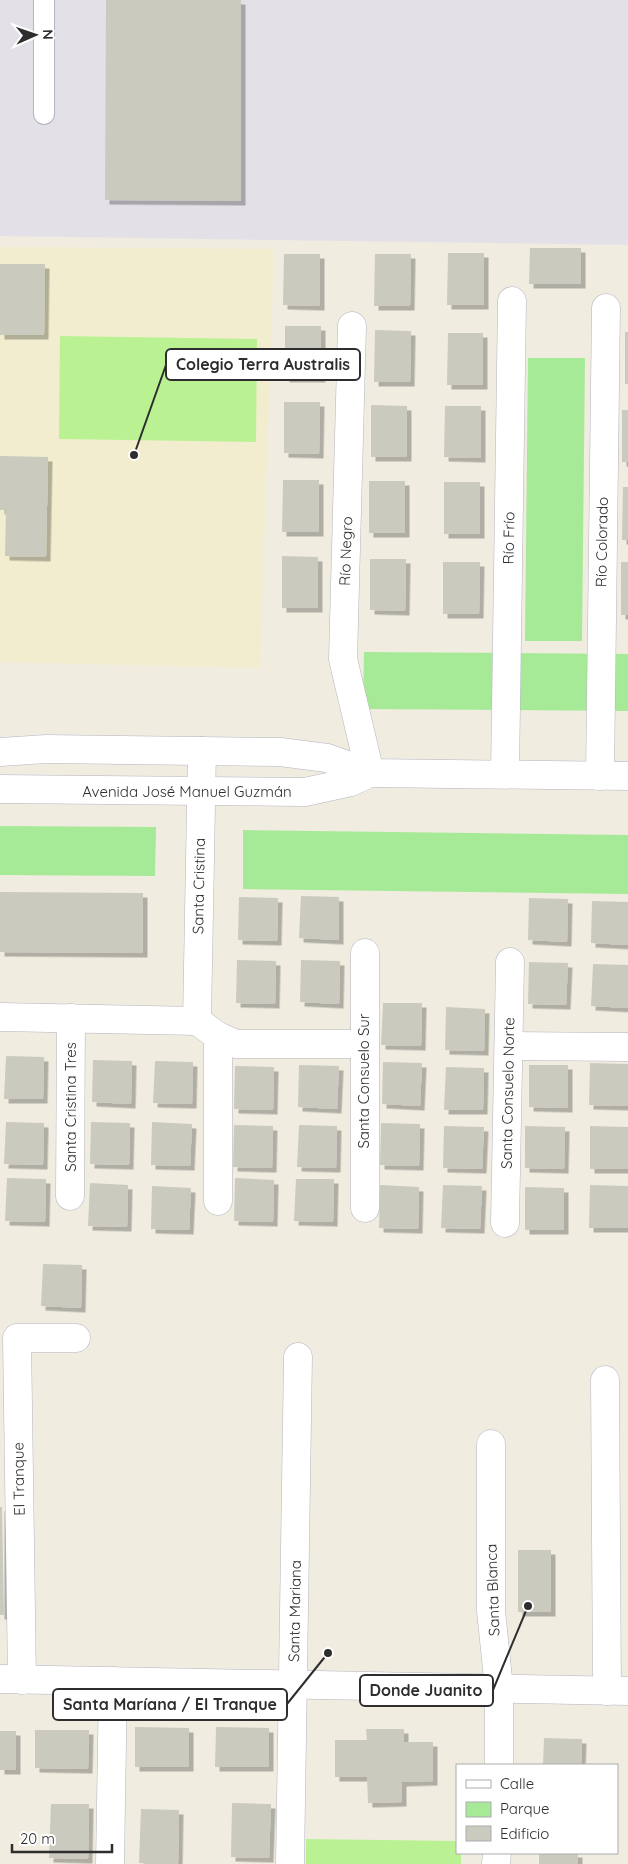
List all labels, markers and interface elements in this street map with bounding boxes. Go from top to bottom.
north arrow [10,10,60,60]
text: N [39,29,57,40]
callout: Colegio Terra Australis [166,349,360,380]
text: Colegio Terra Australis [176,354,350,374]
street label: Río Colorado [591,497,612,587]
street label: Río Frío [499,511,518,565]
street label: Río Negro [335,516,356,586]
street label: Avenida José Manuel Guzmán [82,782,292,801]
street label: Santa Cristina [188,838,209,934]
street label: Santa Consuelo Sur [354,1013,373,1149]
street label: Santa Consuelo Norte [497,1017,518,1169]
street label: Santa Cristina Tres [61,1042,80,1172]
street label: El Tranque [8,1442,29,1516]
street label: Santa Blanca [481,1544,504,1636]
street label: Santa Mariana [284,1560,305,1662]
callout: Donde Juanito [360,1675,493,1706]
text: Donde Juanito [369,1680,483,1700]
callout: Santa Maríana / El Tranque [53,1689,287,1720]
text: Santa Maríana / El Tranque [63,1694,277,1714]
legend [456,1764,618,1854]
text: Calle [500,1774,534,1793]
text: Parque [500,1799,550,1818]
scale bar [12,1822,112,1854]
text: Edificio [500,1824,549,1843]
text: 20 m [20,1829,55,1848]

